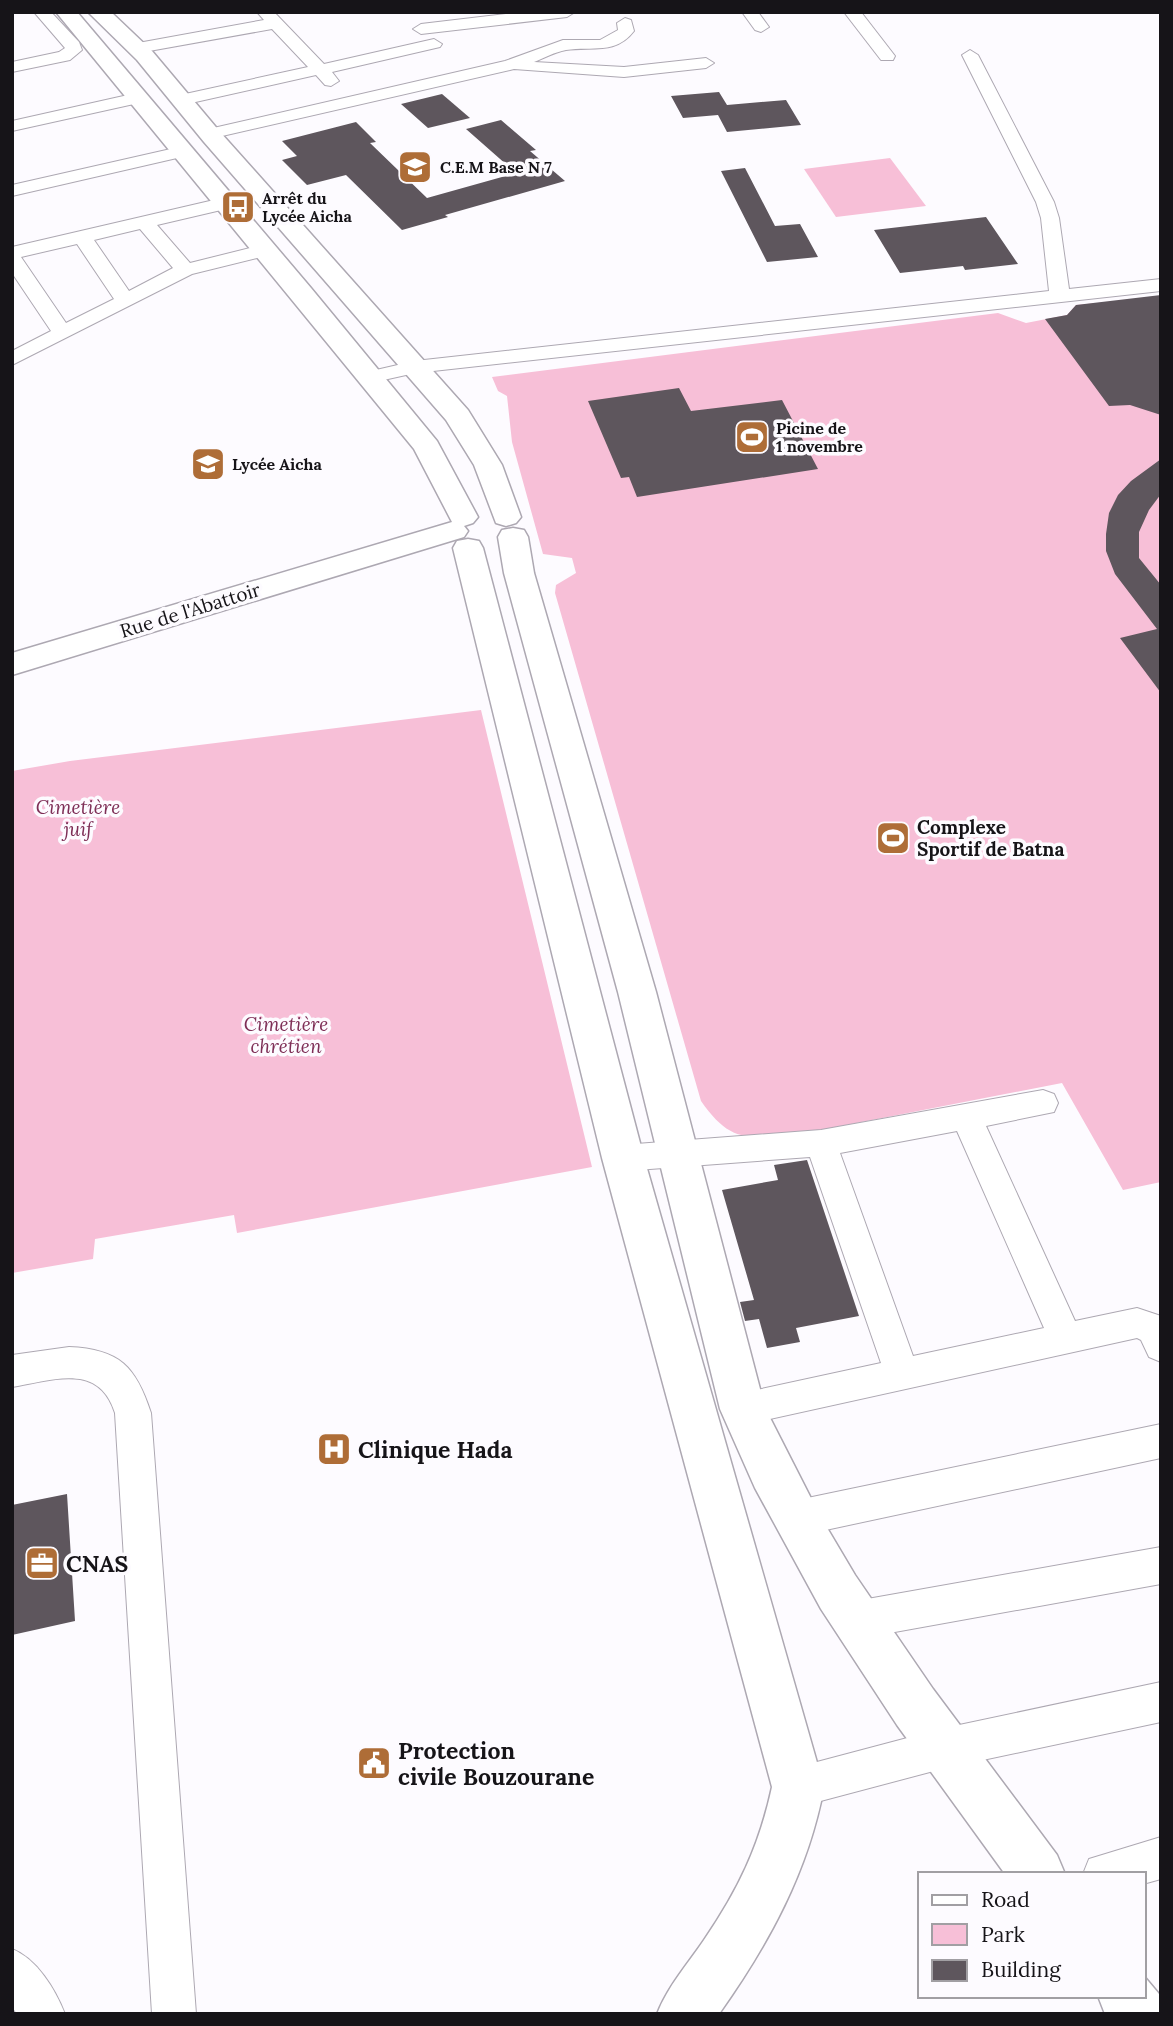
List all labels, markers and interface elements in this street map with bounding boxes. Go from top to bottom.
school or university icon: C.E.M Base N 7 [396,148,434,186]
place label: C.E.M Base N 7 [440,157,552,177]
bus stop icon: Arrêt du Lycée Aicha [219,188,257,226]
place label: Arrêt du Lycée Aicha [262,188,352,226]
sports icon: Picine de 1 novembre [733,418,771,456]
place label: Picine de 1 novembre [776,418,863,456]
school or university icon: Lycée Aicha [189,445,227,483]
place label: Lycée Aicha [232,454,322,474]
street label: Rue de l'Abattoir [117,577,264,643]
park label: Cimetière juif [36,795,120,841]
place label: Complexe Sportif de Batna [917,815,1064,861]
sports icon: Complexe Sportif de Batna [874,819,912,857]
park label: Cimetière chrétien [244,1012,328,1058]
hospital icon: Clinique Hada [315,1430,353,1468]
place label: Clinique Hada [358,1435,513,1464]
office icon: CNAS [23,1544,61,1582]
place label: CNAS [66,1549,128,1578]
place label: Protection civile Bouzourane [398,1736,594,1791]
public building icon: Protection civile Bouzourane [355,1744,393,1782]
legend [918,1872,1145,1998]
text: Road [981,1886,1030,1913]
text: Park [981,1921,1025,1948]
text: Building [981,1956,1061,1983]

